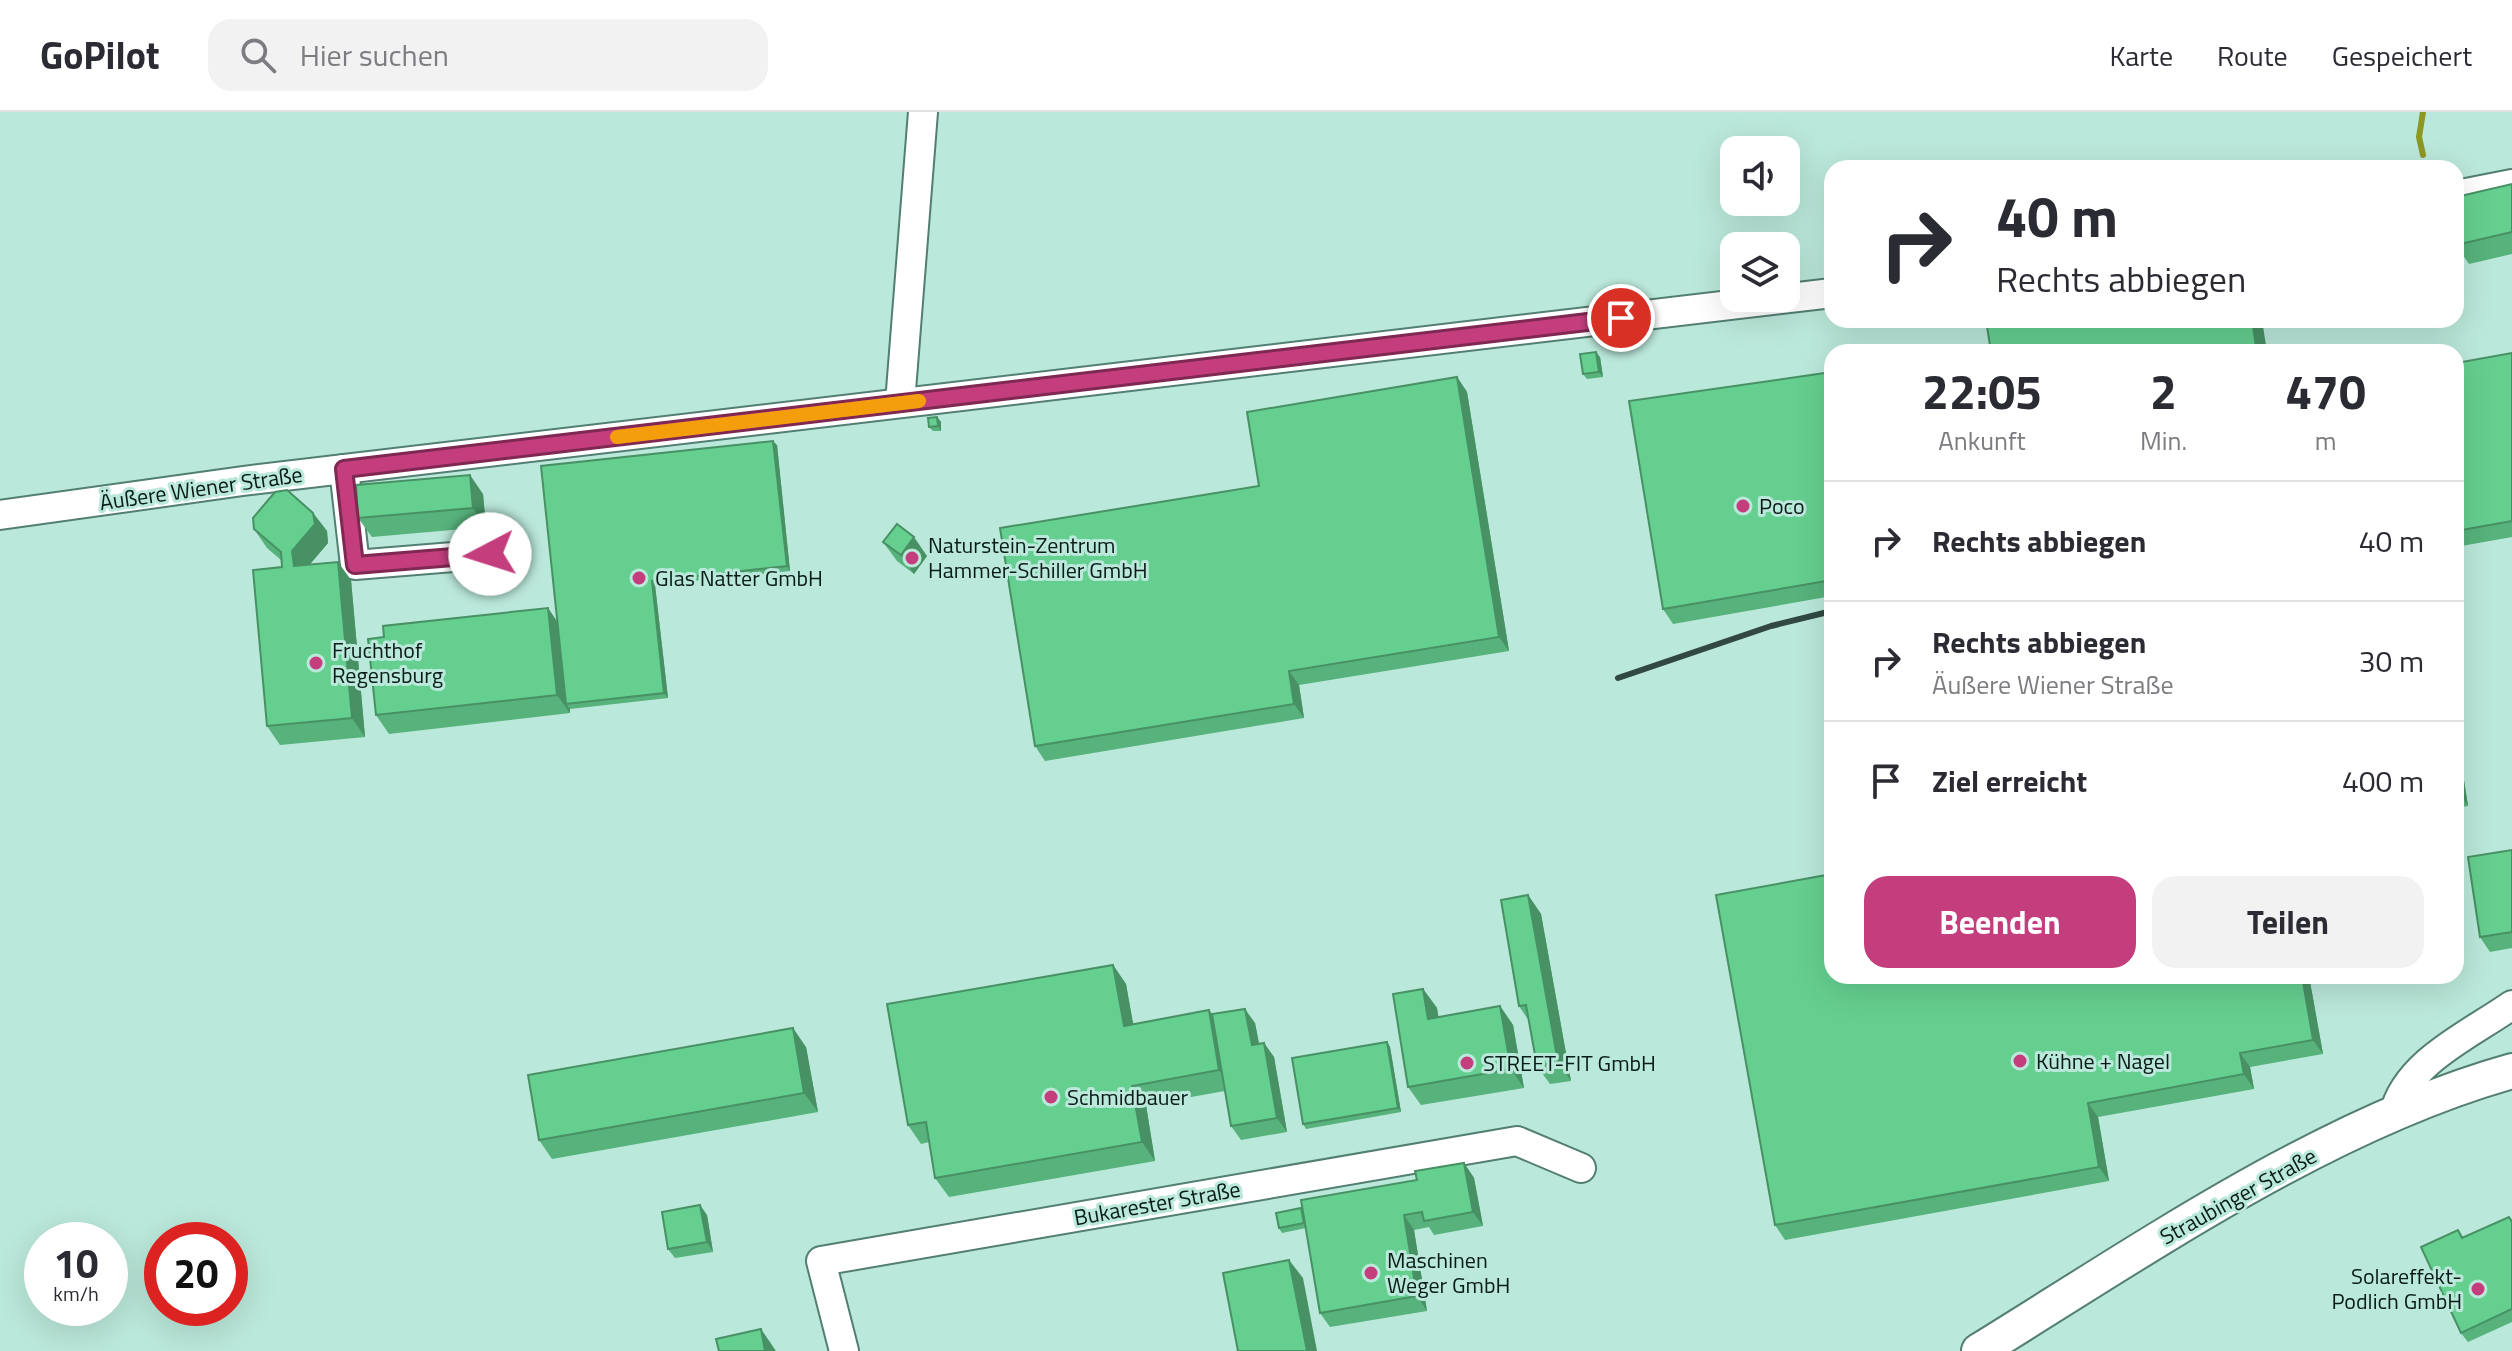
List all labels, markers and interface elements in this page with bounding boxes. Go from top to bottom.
search box [208,19,768,91]
text: GoPilot [40,26,160,84]
text: Hier suchen [300,32,449,78]
icon: search [236,33,280,77]
text: Karte [2109,34,2173,77]
text: Route [2217,34,2288,77]
text: Gespeichert [2332,34,2472,77]
map controls [1720,136,1800,312]
button: sound [1720,136,1800,216]
text: 40 m [1996,174,2118,259]
icon: right [1864,192,1968,296]
button: layers [1720,232,1800,312]
text: Rechts abbiegen [1996,251,2246,306]
pin [1587,284,1655,352]
icon: arrive [1599,296,1643,340]
text: 22:05 [1922,355,2042,428]
text: 2 [2150,355,2177,428]
text: 470 [2285,355,2366,428]
text: Ankunft [1938,421,2026,460]
text: Min. [2140,421,2187,460]
text: m [2315,421,2336,460]
street label: Äußere Wiener Straße [97,457,305,519]
place label: Poco [1759,489,1805,523]
marker: Poco [1734,497,1752,515]
position arrow [448,512,532,596]
text: Rechts abbiegen [1932,518,2146,564]
text: 40 m [2359,518,2424,564]
icon: right [1864,519,1908,563]
place label: Naturstein-Zentrum Hammer-Schiller GmbH [928,528,1148,587]
marker: Naturstein-Zentrum Hammer-Schiller GmbH [903,549,921,567]
place label: Glas Natter GmbH [655,561,823,595]
marker: Glas Natter GmbH [630,569,648,587]
text: Rechts abbiegen [1932,619,2146,665]
place label: Fruchthof Regensburg [332,633,443,692]
text: 30 m [2359,638,2424,684]
icon: right [1864,639,1908,683]
marker: Fruchthof Regensburg [307,654,325,672]
text: Äußere Wiener Straße [1932,665,2174,704]
text: Ziel erreicht [1932,758,2087,804]
text: 400 m [2342,758,2424,804]
icon: arrive [1864,759,1908,803]
button: Beenden [1864,876,2136,968]
button: Teilen [2152,876,2424,968]
place label: Kühne + Nagel [2036,1044,2170,1078]
place label: STREET-FIT GmbH [1483,1046,1656,1080]
marker: Kühne + Nagel [2011,1052,2029,1070]
marker: STREET-FIT GmbH [1458,1054,1476,1072]
place label: Schmidbauer [1067,1080,1189,1114]
marker: Schmidbauer [1042,1088,1060,1106]
street label: Straubinger Straße [2153,1139,2323,1253]
street label: Bukarester Straße [1071,1172,1243,1234]
speed limit sign: 20 [144,1222,248,1326]
text: 10 [54,1233,98,1294]
place label: Maschinen Weger GmbH [1387,1243,1510,1302]
place label: Solareffekt- Podlich GmbH [2331,1259,2462,1318]
marker: Maschinen Weger GmbH [1362,1264,1380,1282]
text: km/h [53,1278,99,1309]
marker: Solareffekt- Podlich GmbH [2469,1280,2487,1298]

